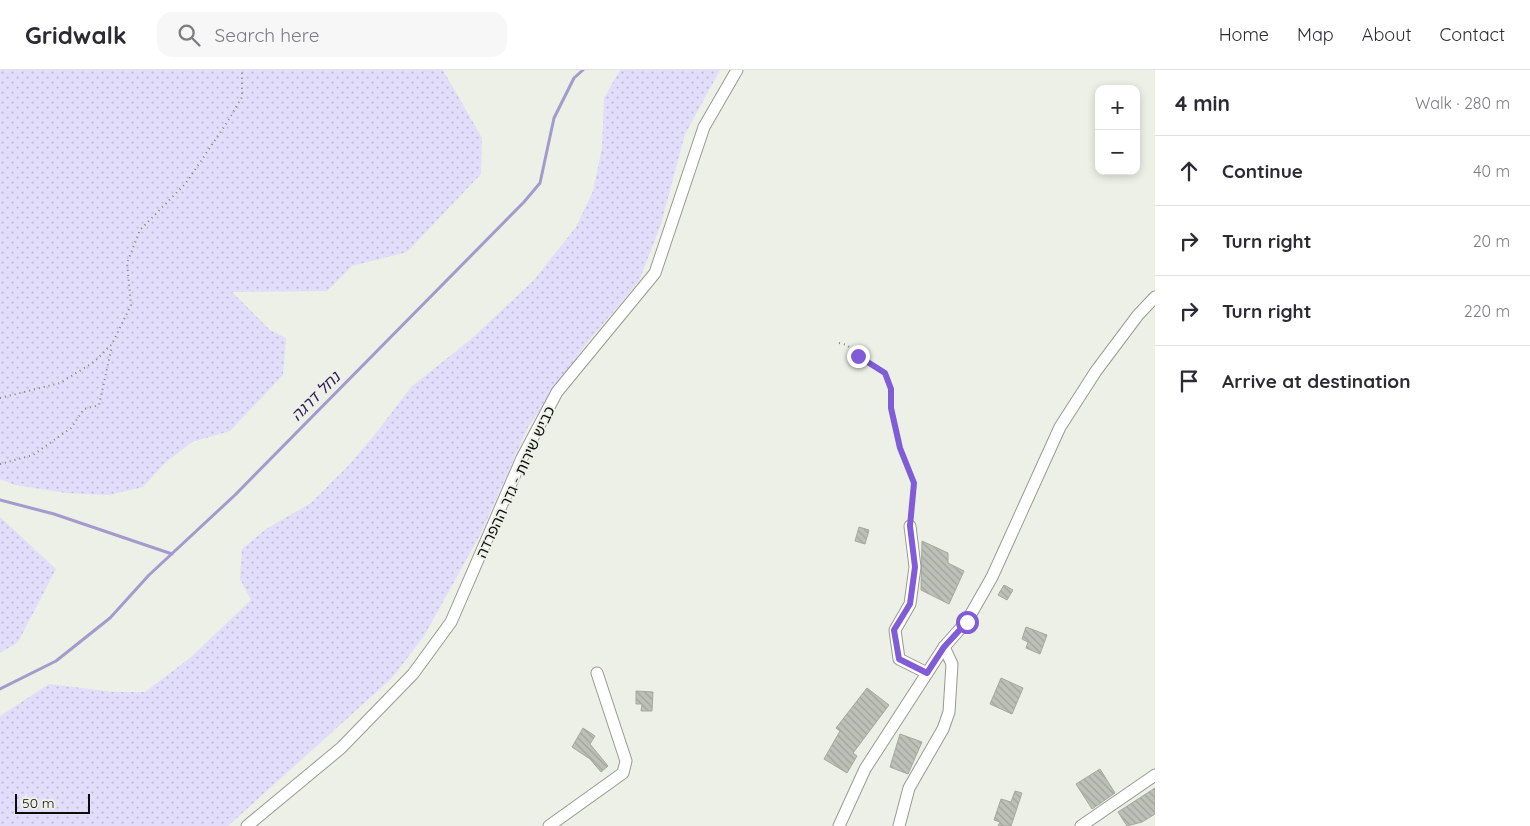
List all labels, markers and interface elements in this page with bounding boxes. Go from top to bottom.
search box [157,12,507,57]
text: Gridwalk [25,20,127,50]
icon: search [175,21,203,49]
text: Search here [215,23,319,47]
text: Home [1219,23,1269,46]
text: Map [1297,23,1334,46]
text: About [1362,23,1412,46]
text: Contact [1440,23,1505,46]
map controls [1095,85,1140,175]
button: + [1095,85,1140,130]
text: 4 min [1175,90,1230,116]
text: Walk · 280 m [1415,93,1510,113]
button: − [1095,130,1140,175]
icon: ahead [1175,157,1203,185]
text: Continue [1222,159,1303,183]
text: 40 m [1473,161,1510,181]
icon: right [1175,227,1203,255]
text: Turn right [1222,229,1311,253]
text: 20 m [1473,231,1510,251]
icon: right [1175,297,1203,325]
text: Turn right [1222,299,1311,323]
text: 220 m [1464,301,1510,321]
route end [847,345,870,368]
water label: נחל דרגה [286,366,345,425]
icon: arrive [1175,367,1203,395]
text: Arrive at destination [1222,369,1411,393]
street label: כביש שירות - גדר ההפרדה [471,403,559,561]
route start [956,611,979,634]
scale bar [15,791,90,814]
text: 50 m [22,794,55,812]

